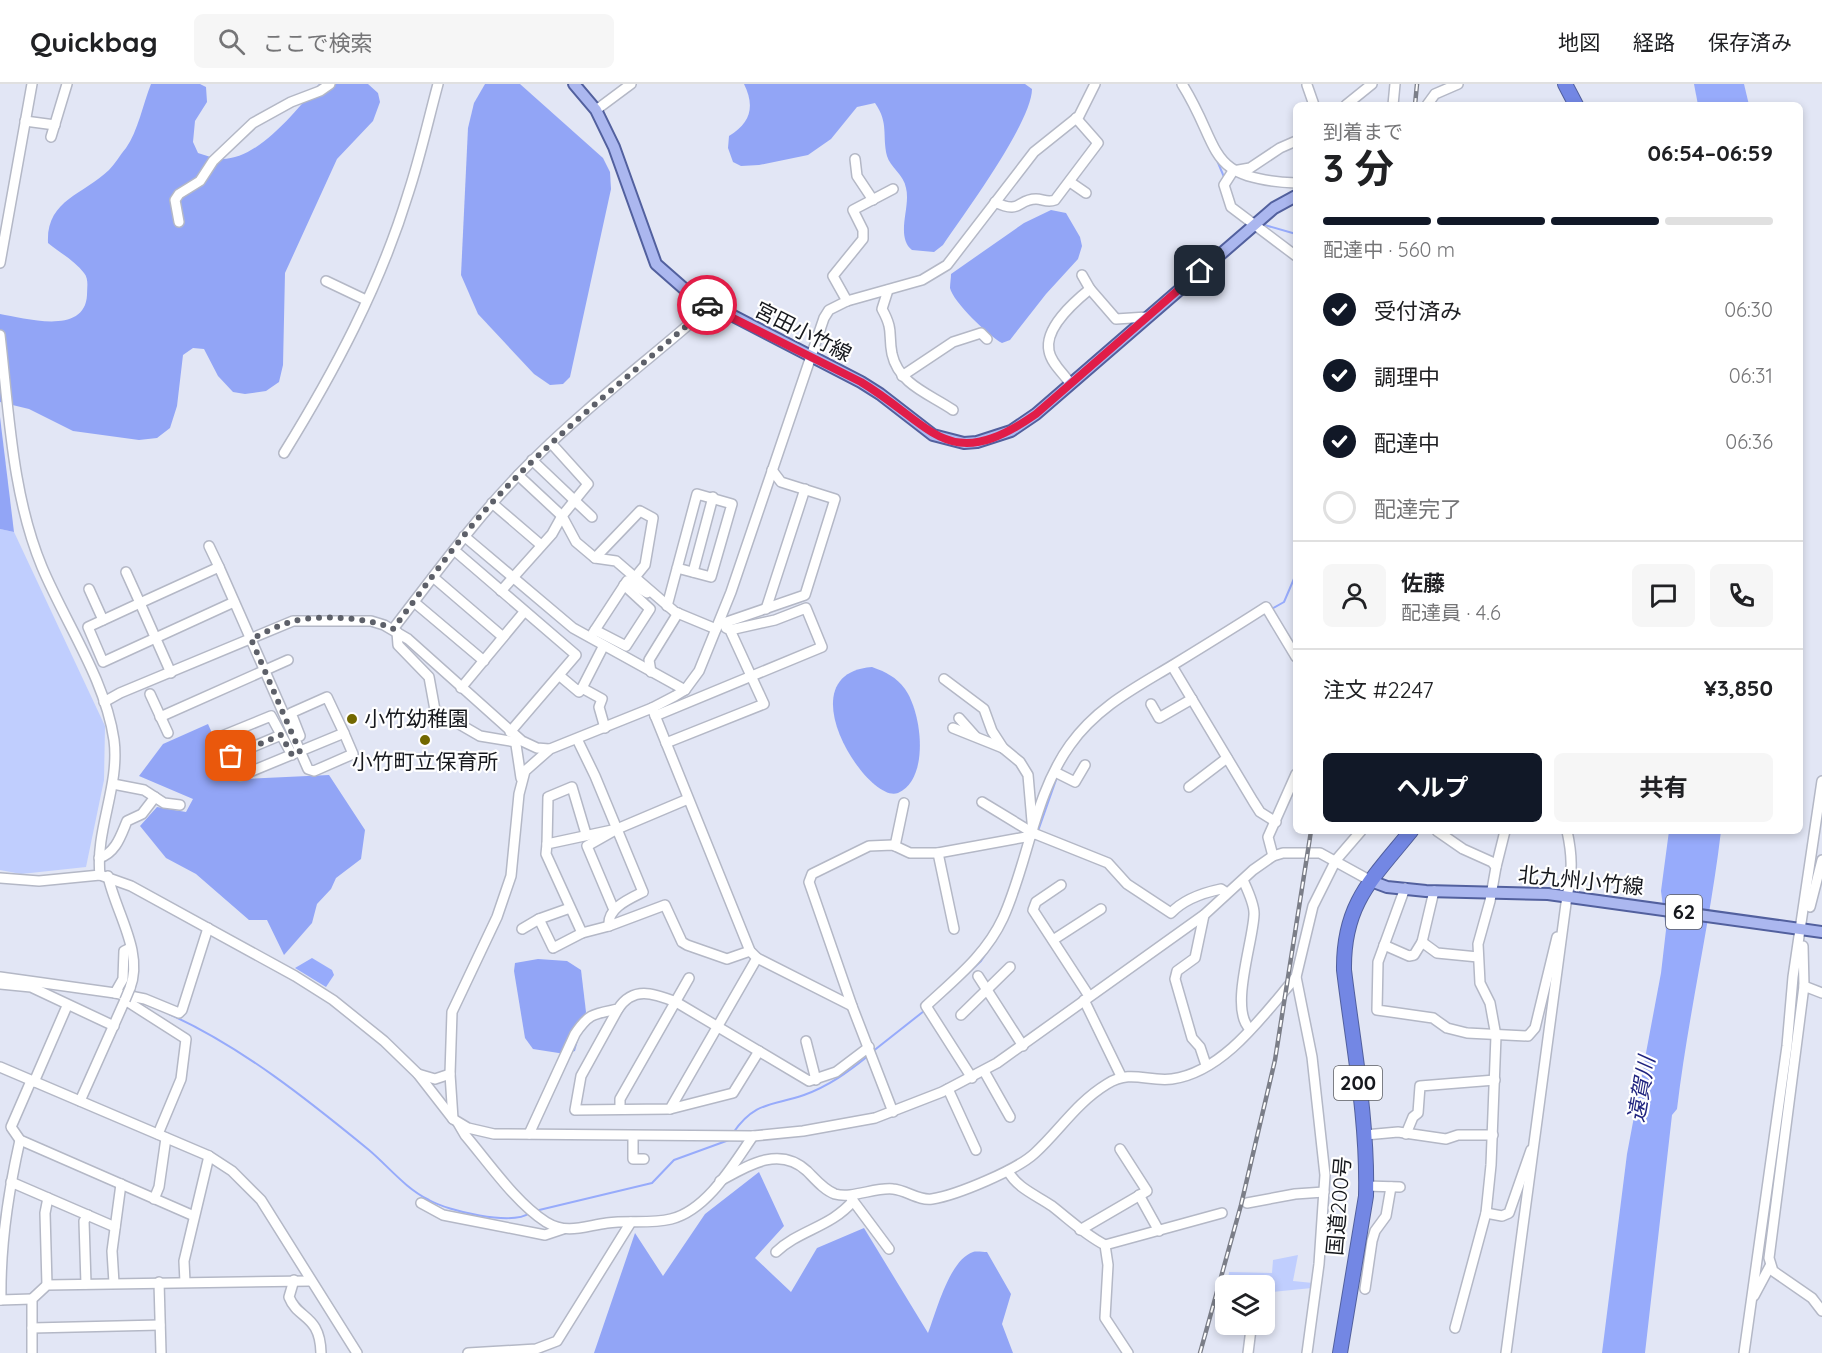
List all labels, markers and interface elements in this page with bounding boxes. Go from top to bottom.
search box [194,14,614,68]
text: Quickbag [30,24,158,59]
icon: search [215,25,248,58]
text: ここで検索 [263,29,373,57]
text: 地図 [1558,29,1600,55]
text: 経路 [1633,29,1675,55]
text: 保存済み [1708,29,1792,55]
text: 到着まで [1323,119,1403,144]
text: 06:54–06:59 [1648,139,1773,167]
text: 3 分 [1323,143,1394,192]
text: 配達中 · 560 m [1323,237,1455,262]
pin [1174,245,1225,296]
icon: home [1183,254,1216,287]
courier [677,275,737,335]
icon: car [691,289,724,322]
icon: check [1323,293,1356,326]
street label: 宮田小竹線 [751,296,856,367]
text: 受付済み [1374,297,1462,325]
text: 06:30 [1724,297,1773,322]
icon: check [1323,359,1356,392]
text: 調理中 [1374,363,1440,391]
text: 06:31 [1729,363,1773,388]
icon: check [1323,425,1356,458]
text: 配達中 [1374,429,1440,457]
text: 06:36 [1725,429,1773,454]
text: 配達完了 [1374,495,1462,523]
button: person [1323,564,1386,627]
button: chat [1632,564,1695,627]
button: phone [1710,564,1773,627]
text: 佐藤 [1401,569,1445,597]
text: 配達員 · 4.6 [1401,600,1501,625]
text: ¥3,850 [1704,674,1773,702]
text: 注文 #2247 [1323,676,1434,704]
place label: 小竹幼稚園 [364,705,469,731]
marker: 小竹幼稚園 [345,712,359,726]
pin [205,730,256,781]
marker: 小竹町立保育所 [418,733,432,747]
icon: bag [214,739,247,772]
place label: 小竹町立保育所 [352,748,499,774]
button: ヘルプ [1323,753,1542,822]
button: 共有 [1554,753,1773,822]
street label: 北九州小竹線 [1517,860,1645,900]
road number: 62 [1666,895,1702,929]
water label: 遠賀川 [1621,1052,1661,1124]
road number: 200 [1334,1066,1382,1100]
street label: 国道200号 [1321,1155,1355,1257]
map controls [1215,1275,1275,1335]
button: layers [1215,1275,1275,1335]

